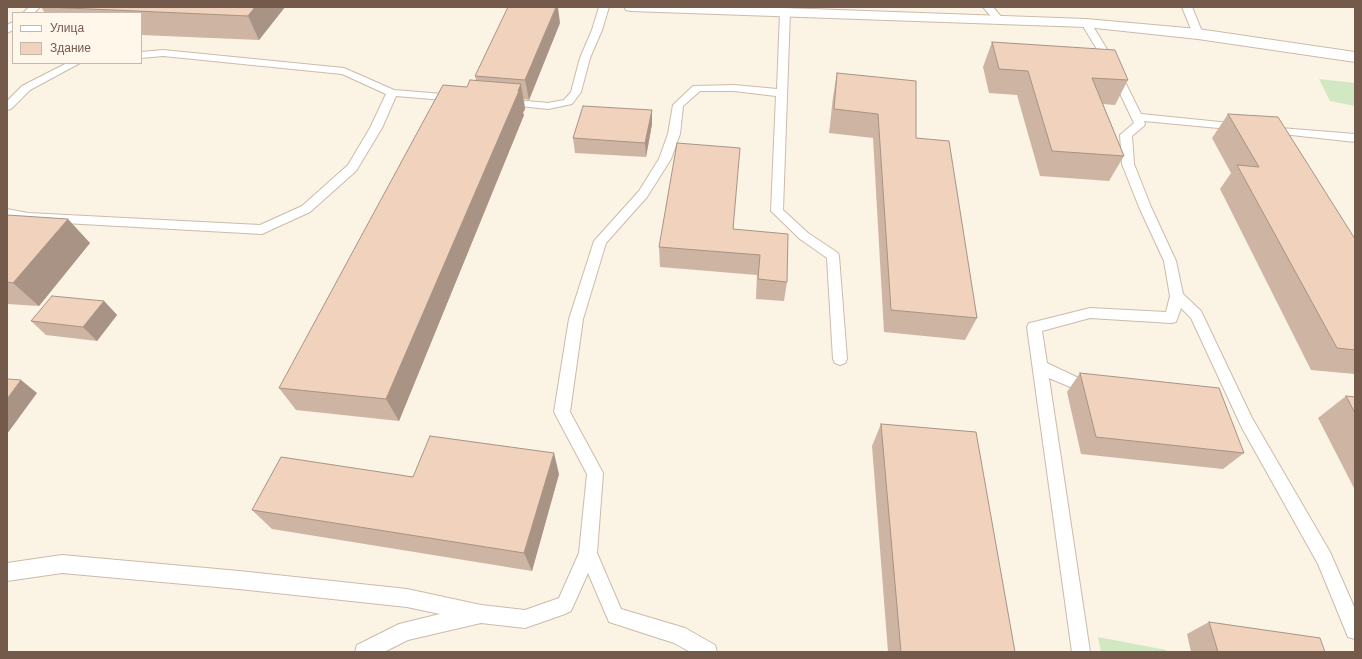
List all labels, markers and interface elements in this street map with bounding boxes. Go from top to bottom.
legend [12,12,142,64]
text: Улица [50,20,84,36]
text: Здание [50,40,91,56]

